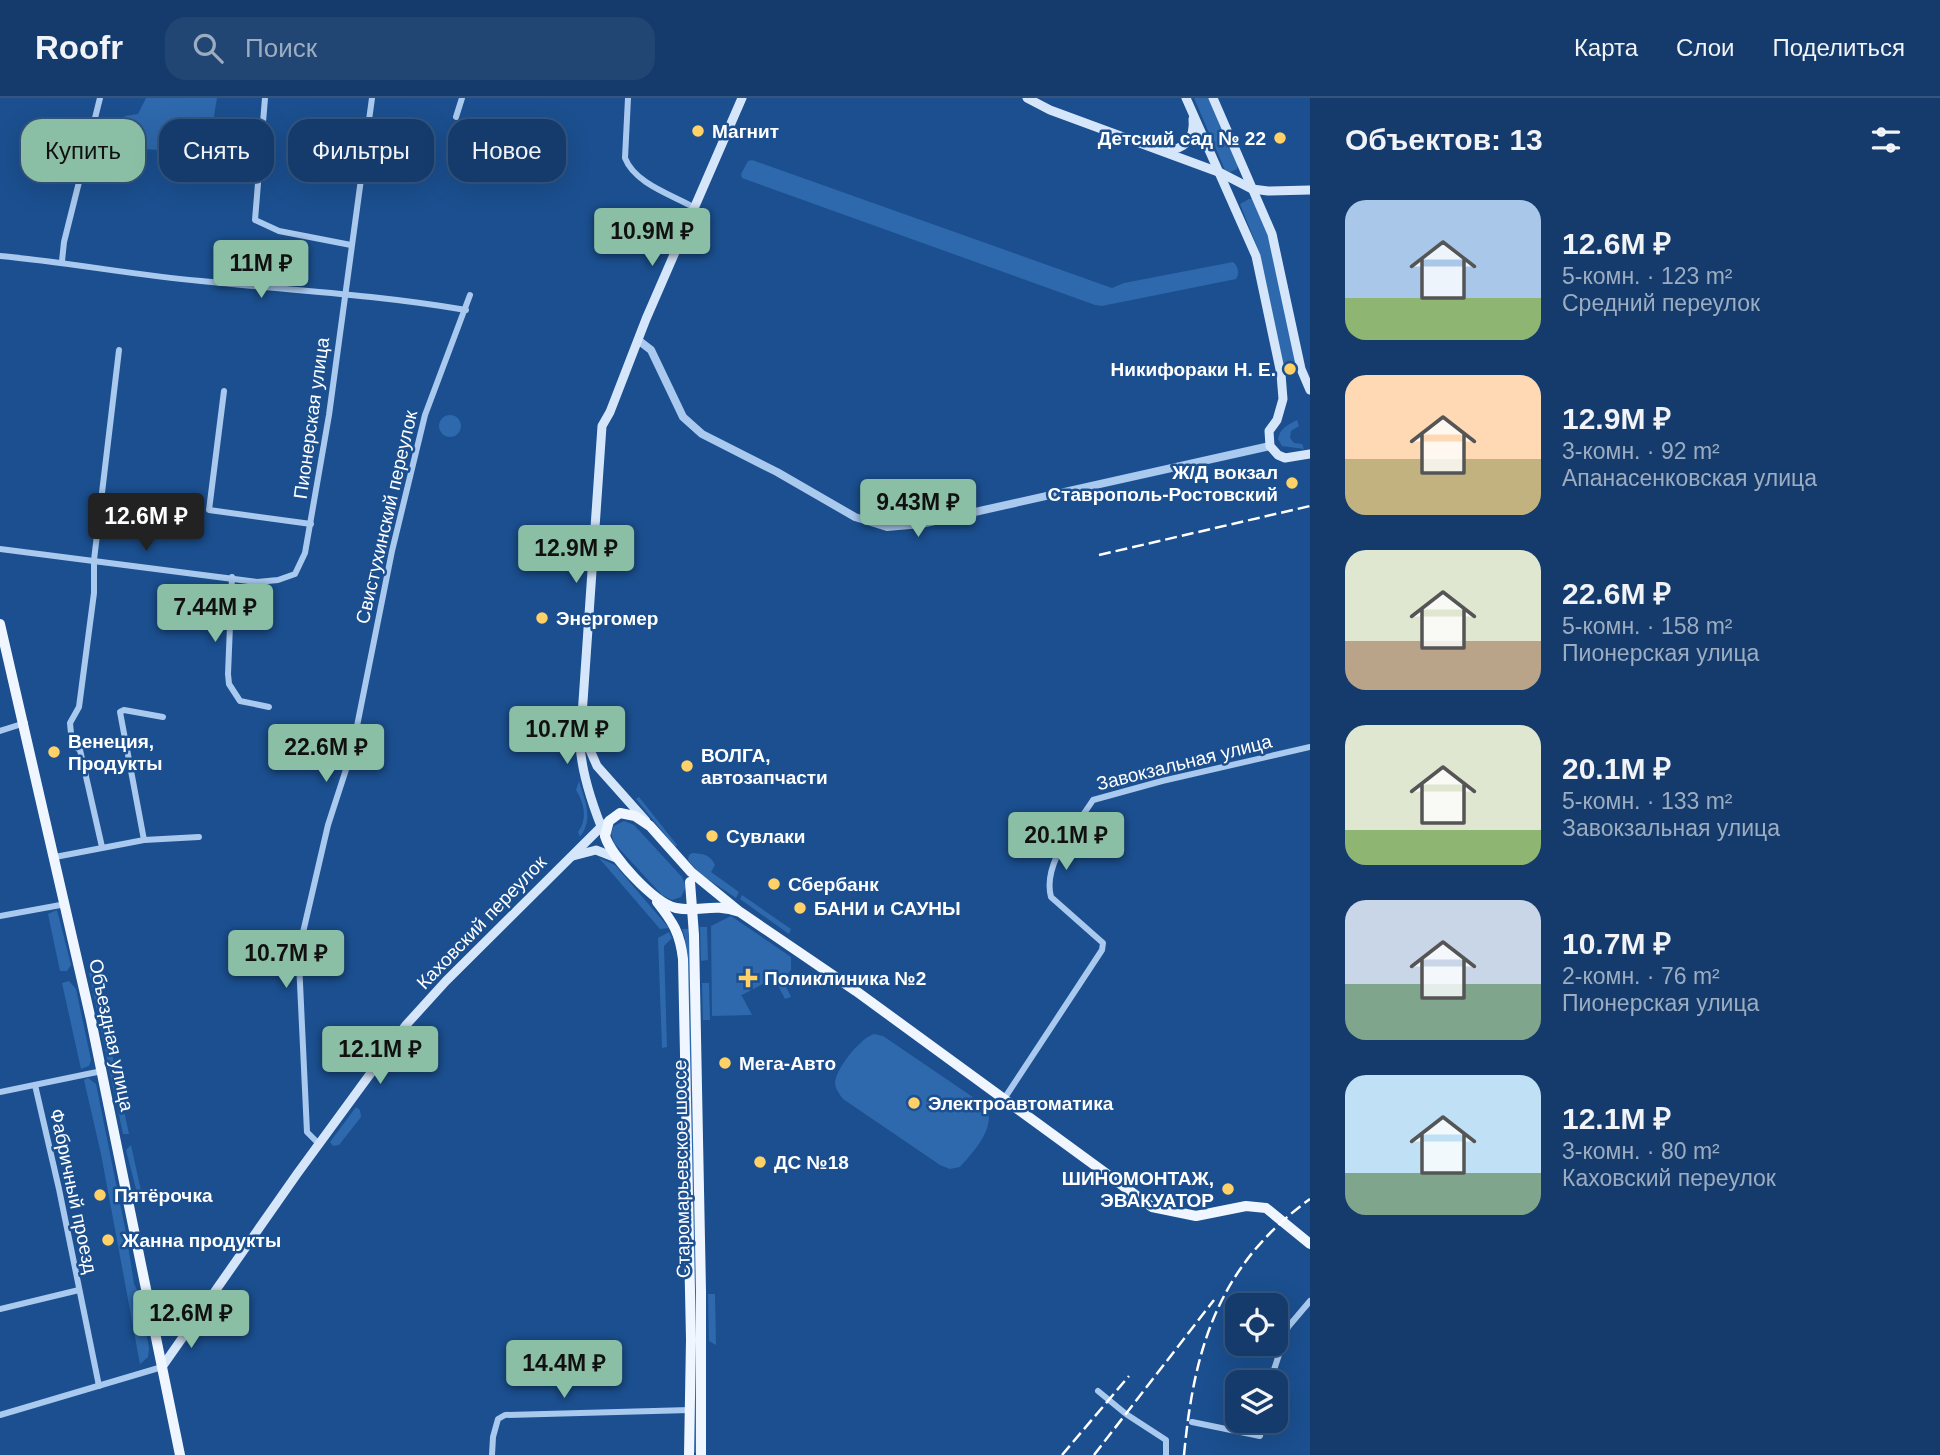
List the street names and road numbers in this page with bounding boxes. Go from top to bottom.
street label: Пионерская улица [290,335,333,500]
street label: Свистухинский переулок [352,408,421,626]
street label: Завокзальная улица [1094,730,1274,794]
street label: Каховский переулок [412,851,551,993]
street label: Объездная улица [85,957,138,1114]
street label: Старомарьевское шоссе [669,1060,694,1278]
street label: Фабричный проезд [46,1107,101,1275]

